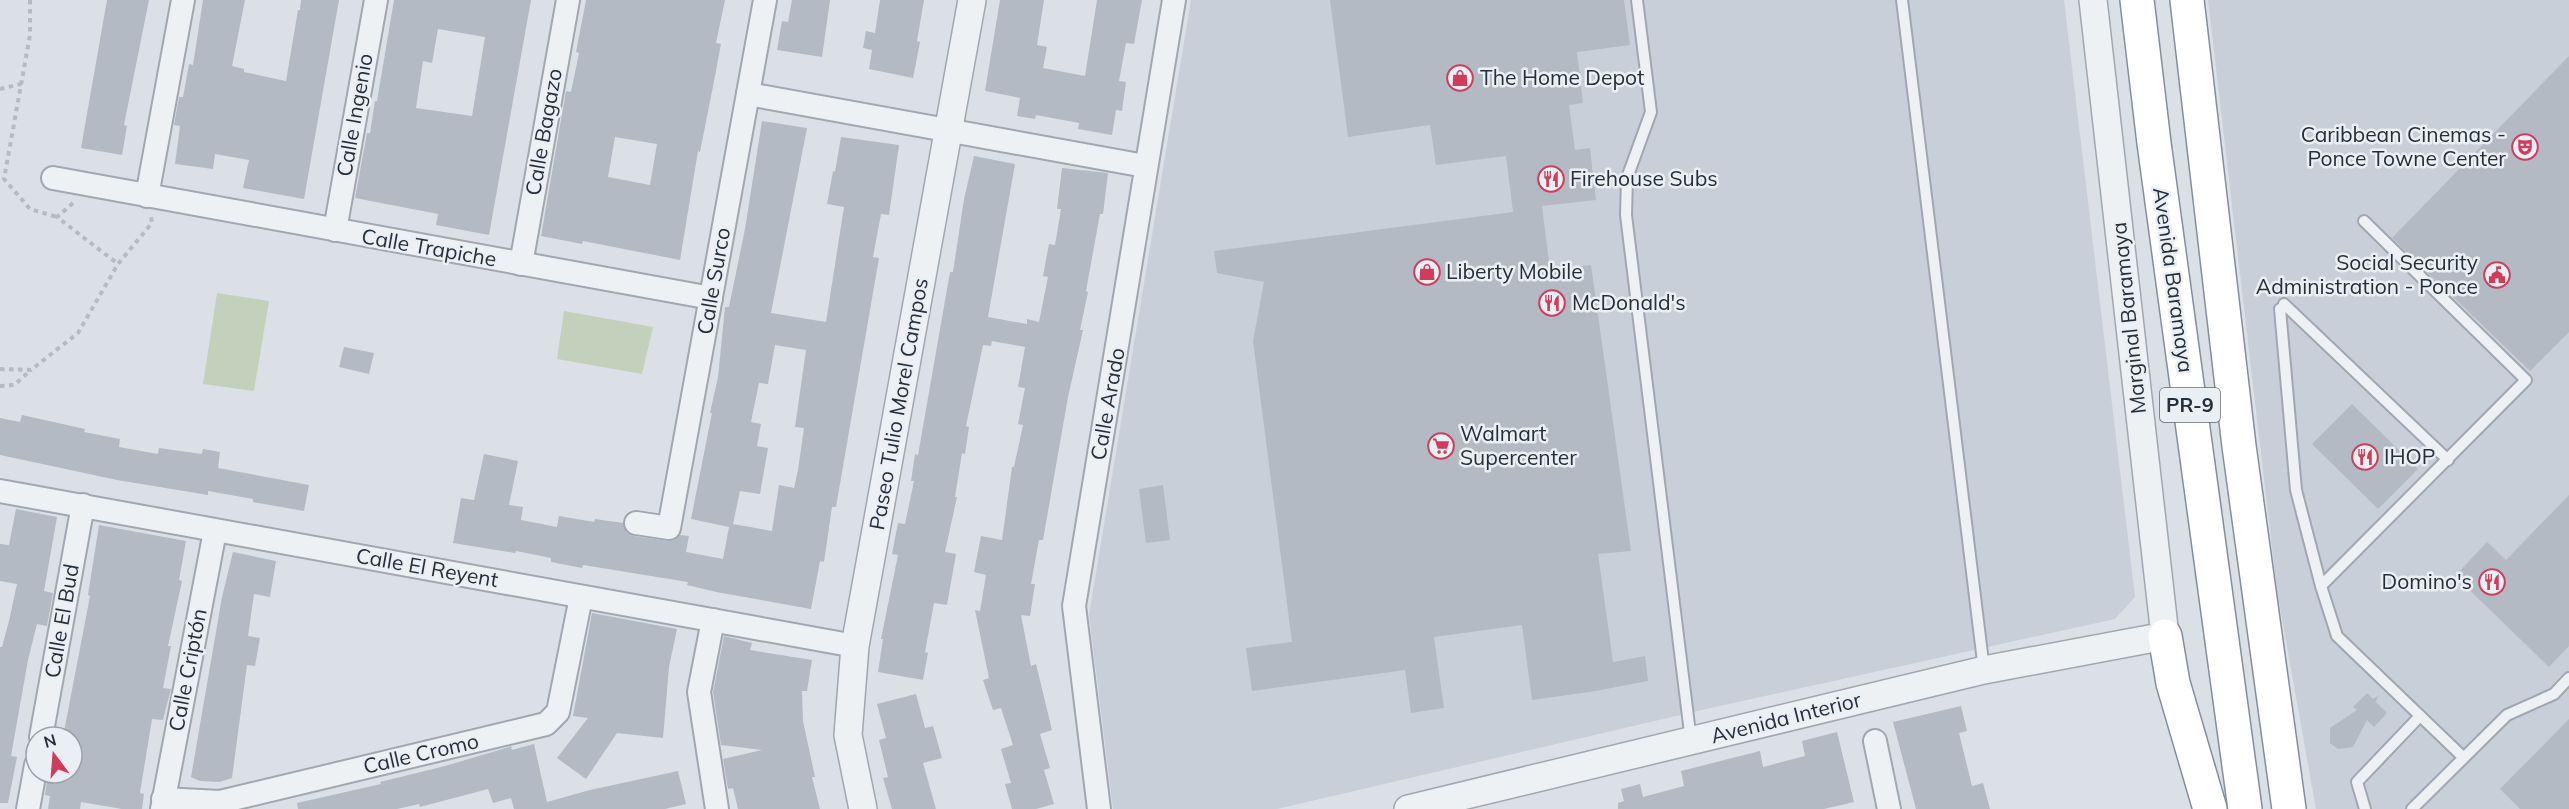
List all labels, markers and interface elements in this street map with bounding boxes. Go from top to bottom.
street label: Calle Ingenio [330,51,378,178]
shop icon: The Home Depot [1445,63,1475,93]
place label: The Home Depot [1480,64,1644,90]
street label: Calle Bagazo [519,66,567,197]
place label: Caribbean Cinemas - Ponce Towne Center [2301,121,2506,171]
theatre icon: Caribbean Cinemas - Ponce Towne Center [2510,132,2540,162]
restaurant icon: Firehouse Subs [1536,164,1566,194]
place label: Firehouse Subs [1570,165,1718,191]
street label: Avenida Baramaya [2148,186,2200,374]
street label: Marginal Baramaya [2105,221,2151,415]
street label: Calle Trapiche [360,222,499,272]
street label: Calle Surco [691,225,735,336]
place label: Social Security Administration - Ponce [2256,249,2478,299]
shop icon: Liberty Mobile [1412,257,1442,287]
place label: Liberty Mobile [1446,258,1583,284]
public building icon: Social Security Administration - Ponce [2482,260,2512,290]
street label: Paseo Tulio Morel Campos [863,276,933,532]
restaurant icon: McDonald's [1537,288,1567,318]
place label: McDonald's [1572,289,1686,315]
street label: Calle Arado [1084,346,1130,462]
road number: PR-9 [2160,388,2220,422]
place label: Walmart Supercenter [1460,420,1577,470]
supermarket icon: Walmart Supercenter [1426,431,1456,461]
restaurant icon: IHOP [2350,442,2380,472]
place label: IHOP [2384,443,2435,469]
street label: Calle El Reyent [354,542,500,592]
street label: Calle El Bud [38,562,84,680]
restaurant icon: Domino's [2477,567,2507,597]
place label: Domino's [2382,568,2472,594]
street label: Calle Criptón [162,606,212,733]
street label: Avenida Interior [1708,686,1864,748]
north arrow [24,725,84,785]
street label: Calle Cromo [360,727,481,779]
text: N [41,729,58,752]

